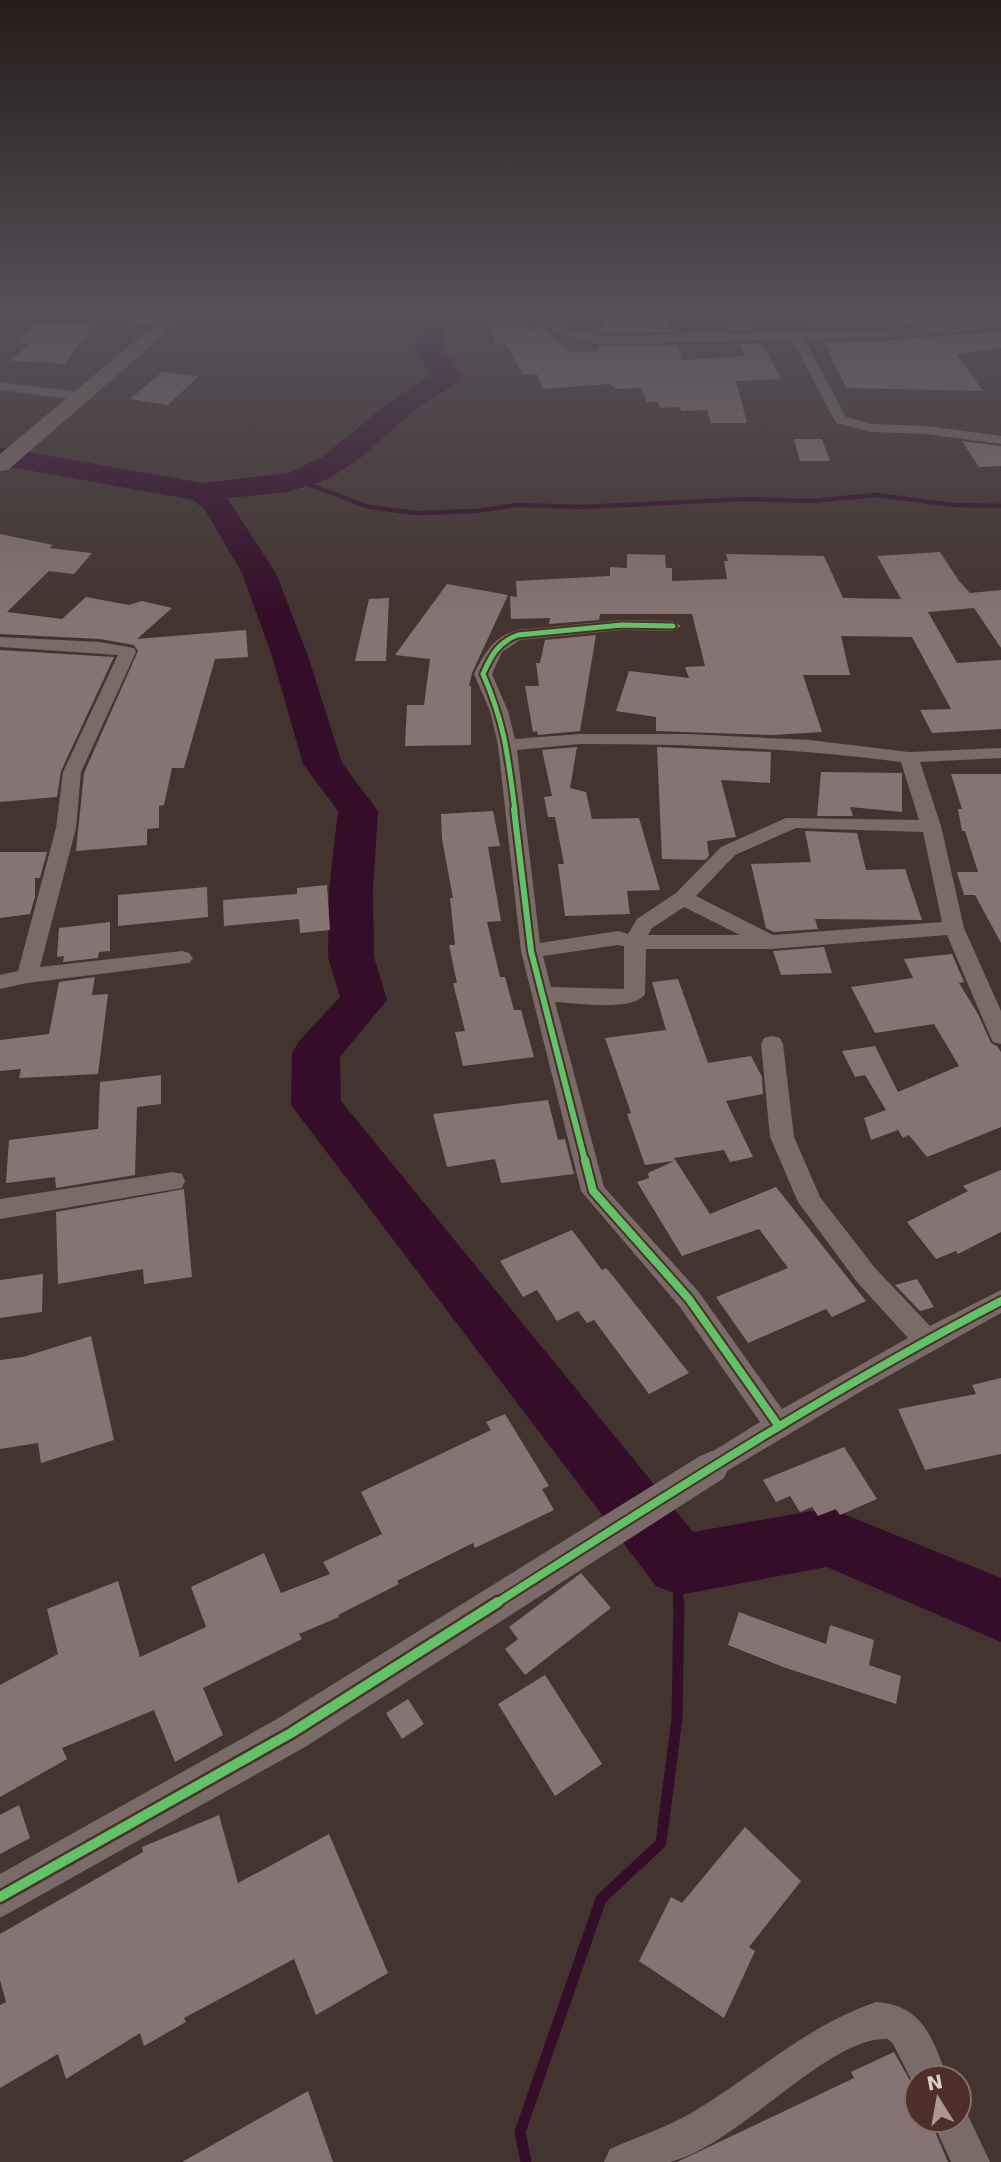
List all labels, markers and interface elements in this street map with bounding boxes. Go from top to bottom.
north arrow [903,2064,973,2134]
text: N [925,2070,945,2095]

